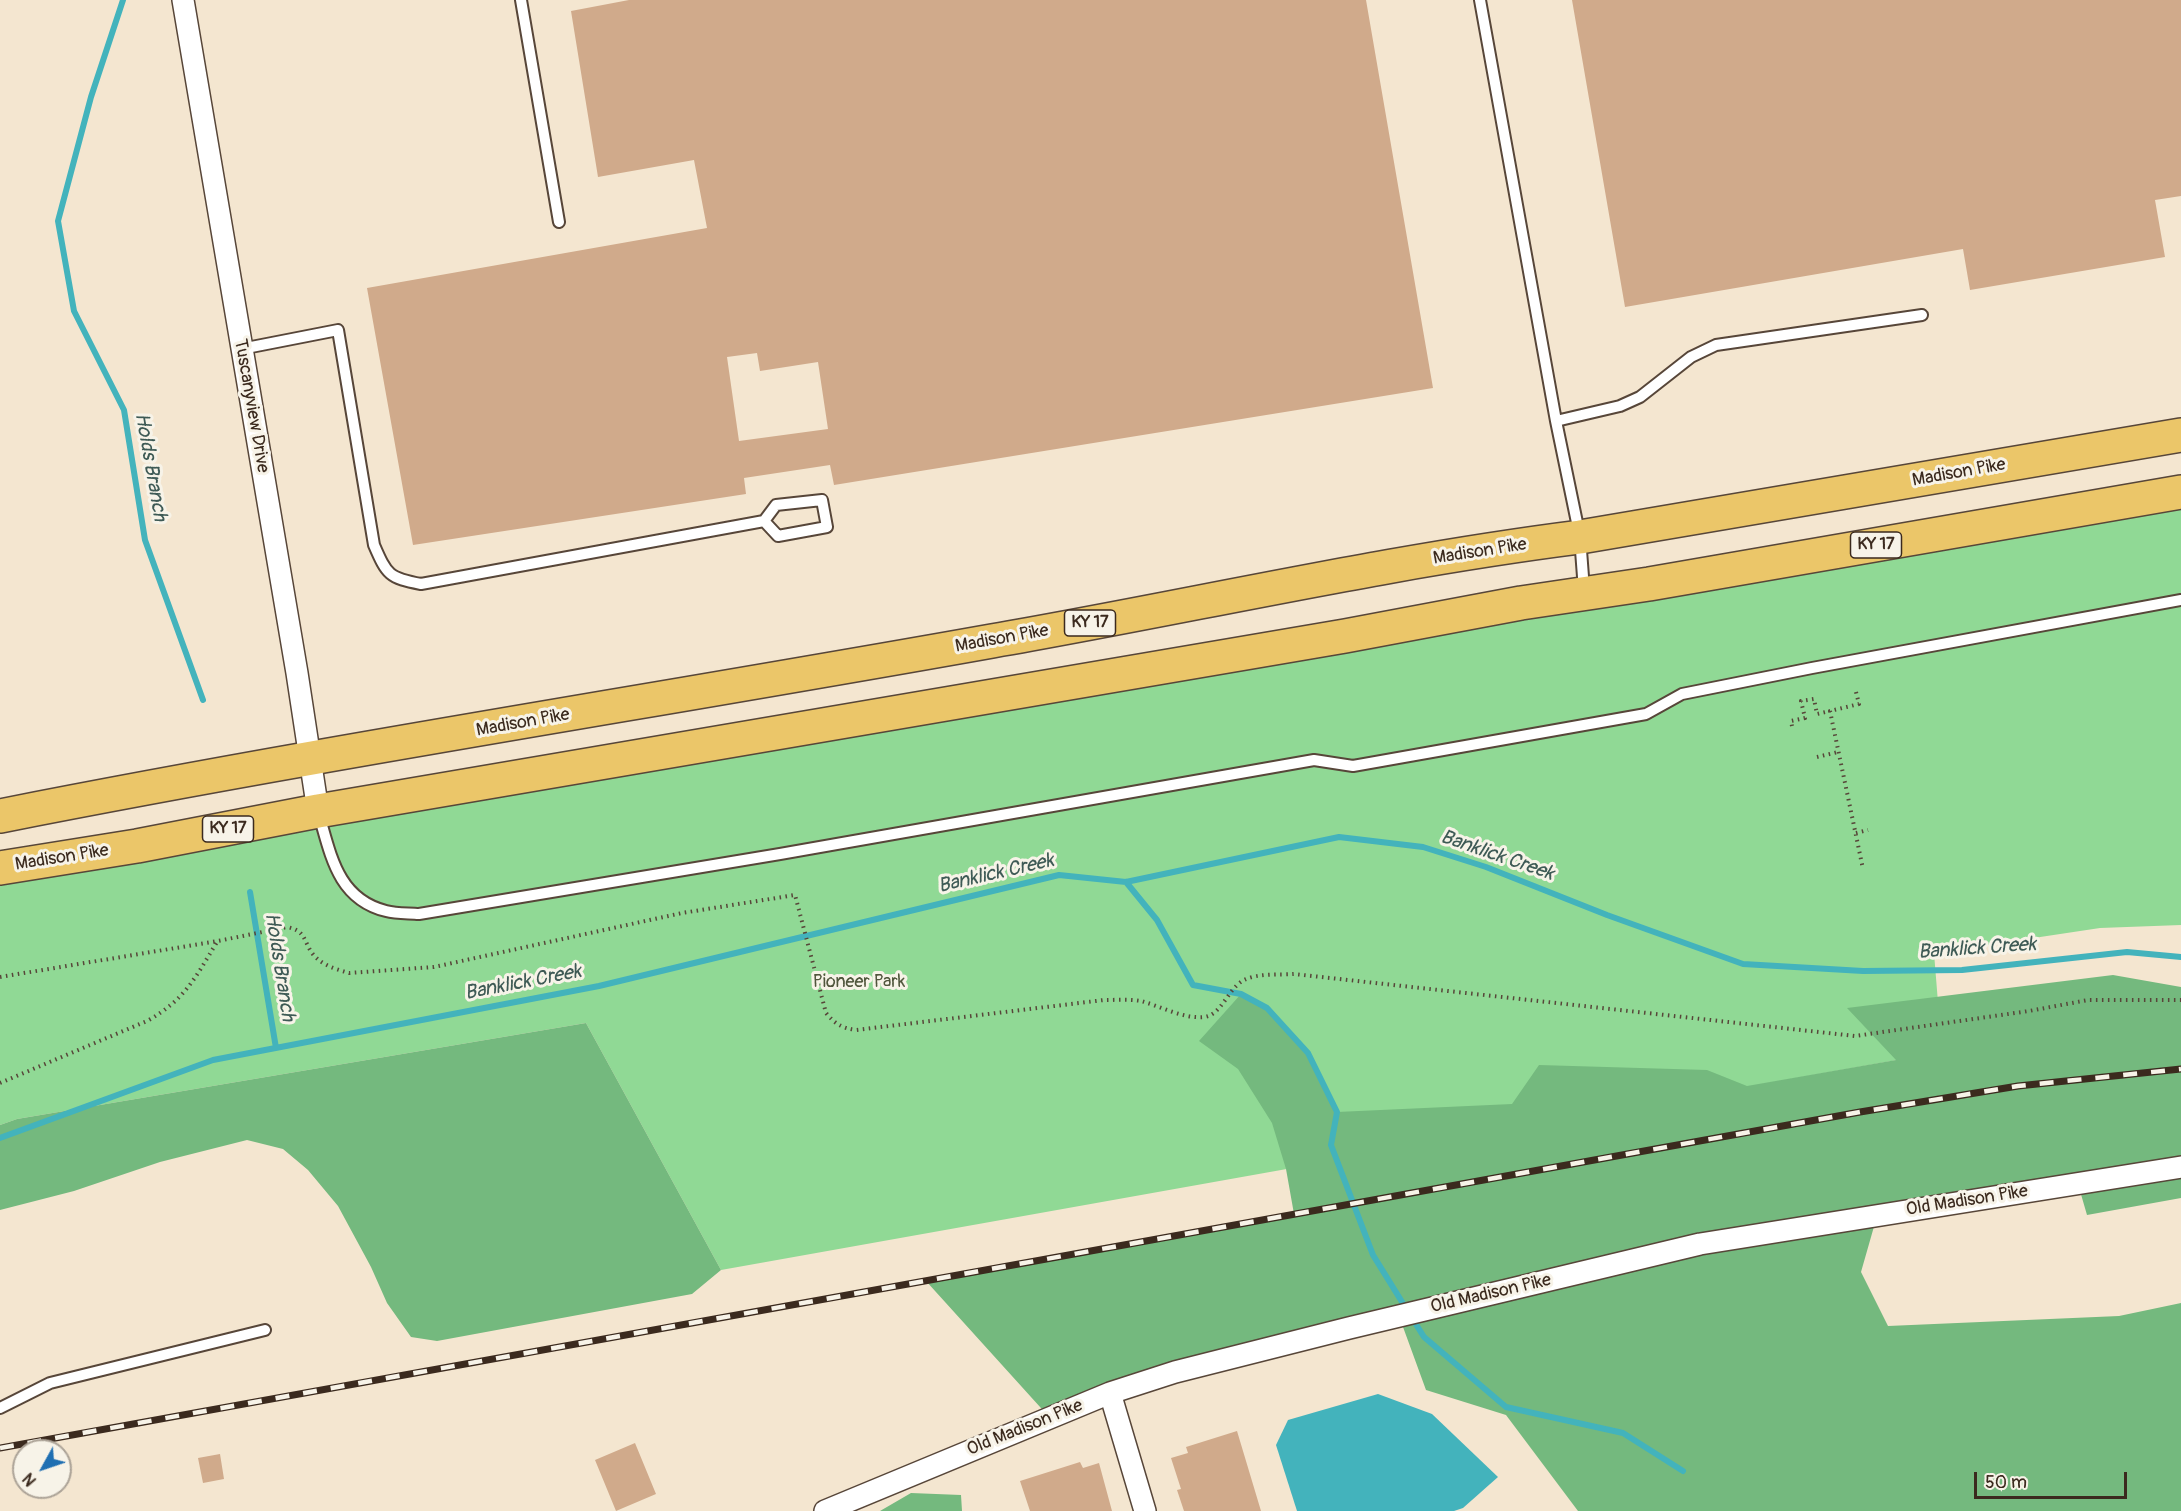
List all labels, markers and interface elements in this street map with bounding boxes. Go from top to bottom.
street label: Tuscanyview Drive [229,337,273,475]
water label: Holds Branch [129,411,171,523]
street label: Madison Pike [1911,454,2007,492]
road number: KY 17 [1850,532,1902,558]
street label: Madison Pike [1432,534,1528,570]
road number: KY 17 [1064,610,1116,636]
street label: Madison Pike [954,620,1050,658]
street label: Madison Pike [475,704,571,742]
road number: KY 17 [202,816,254,842]
water label: Banklick Creek [1437,825,1557,887]
street label: Madison Pike [14,840,110,876]
water label: Banklick Creek [936,849,1056,899]
water label: Holds Branch [259,911,299,1023]
water label: Banklick Creek [1917,933,2037,965]
water label: Banklick Creek [463,960,583,1006]
park label: Pioneer Park [813,971,905,993]
street label: Old Madison Pike [1905,1181,2029,1221]
street label: Old Madison Pike [1429,1270,1553,1318]
street label: Old Madison Pike [964,1395,1086,1461]
north arrow [12,1439,72,1499]
scale bar [1977,1460,2130,1498]
text: N [19,1469,41,1490]
text: 50 m [1985,1471,2027,1494]

